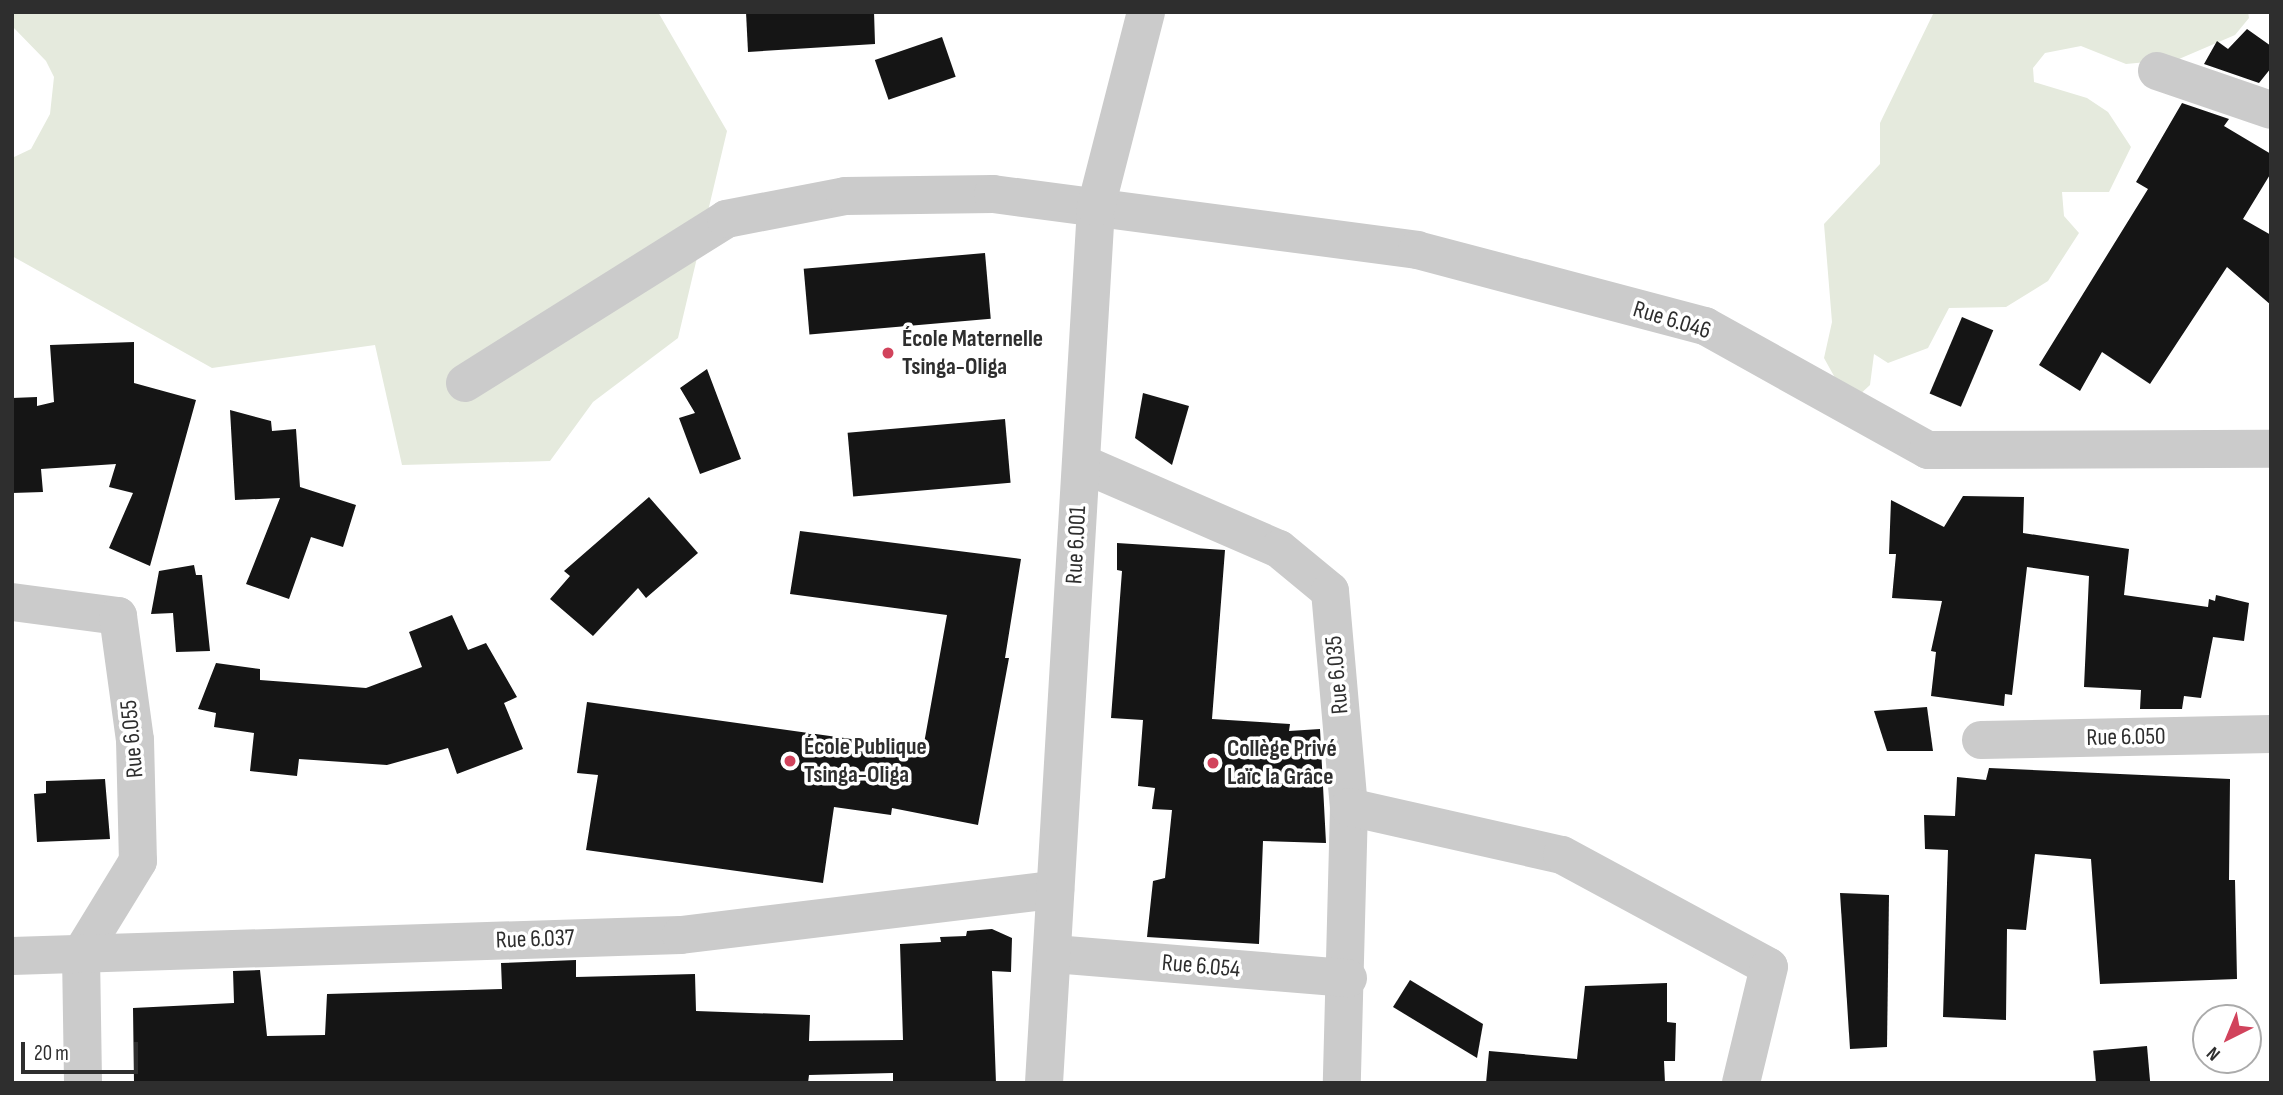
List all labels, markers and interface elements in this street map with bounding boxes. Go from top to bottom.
street label: Rue 6.046 [1630,295,1714,345]
place label: École Maternelle Tsinga-Oliga [902,325,1043,381]
marker: École Maternelle Tsinga-Oliga [880,345,896,361]
street label: Rue 6.001 [1060,505,1092,585]
street label: Rue 6.035 [1319,635,1355,715]
street label: Rue 6.055 [114,699,150,779]
street label: Rue 6.050 [2086,722,2166,752]
place label: École Publique Tsinga-Oliga [804,733,927,789]
place label: Collège Privé Laïc la Grâce [1227,735,1337,791]
marker: École Publique Tsinga-Oliga [782,753,798,769]
marker: Collège Privé Laïc la Grâce [1205,755,1221,771]
street label: Rue 6.037 [495,923,575,955]
street label: Rue 6.054 [1161,948,1241,984]
north arrow [2192,1004,2262,1074]
scale bar [24,1028,142,1072]
text: 20 m [34,1041,69,1066]
text: N [2202,1041,2225,1065]

